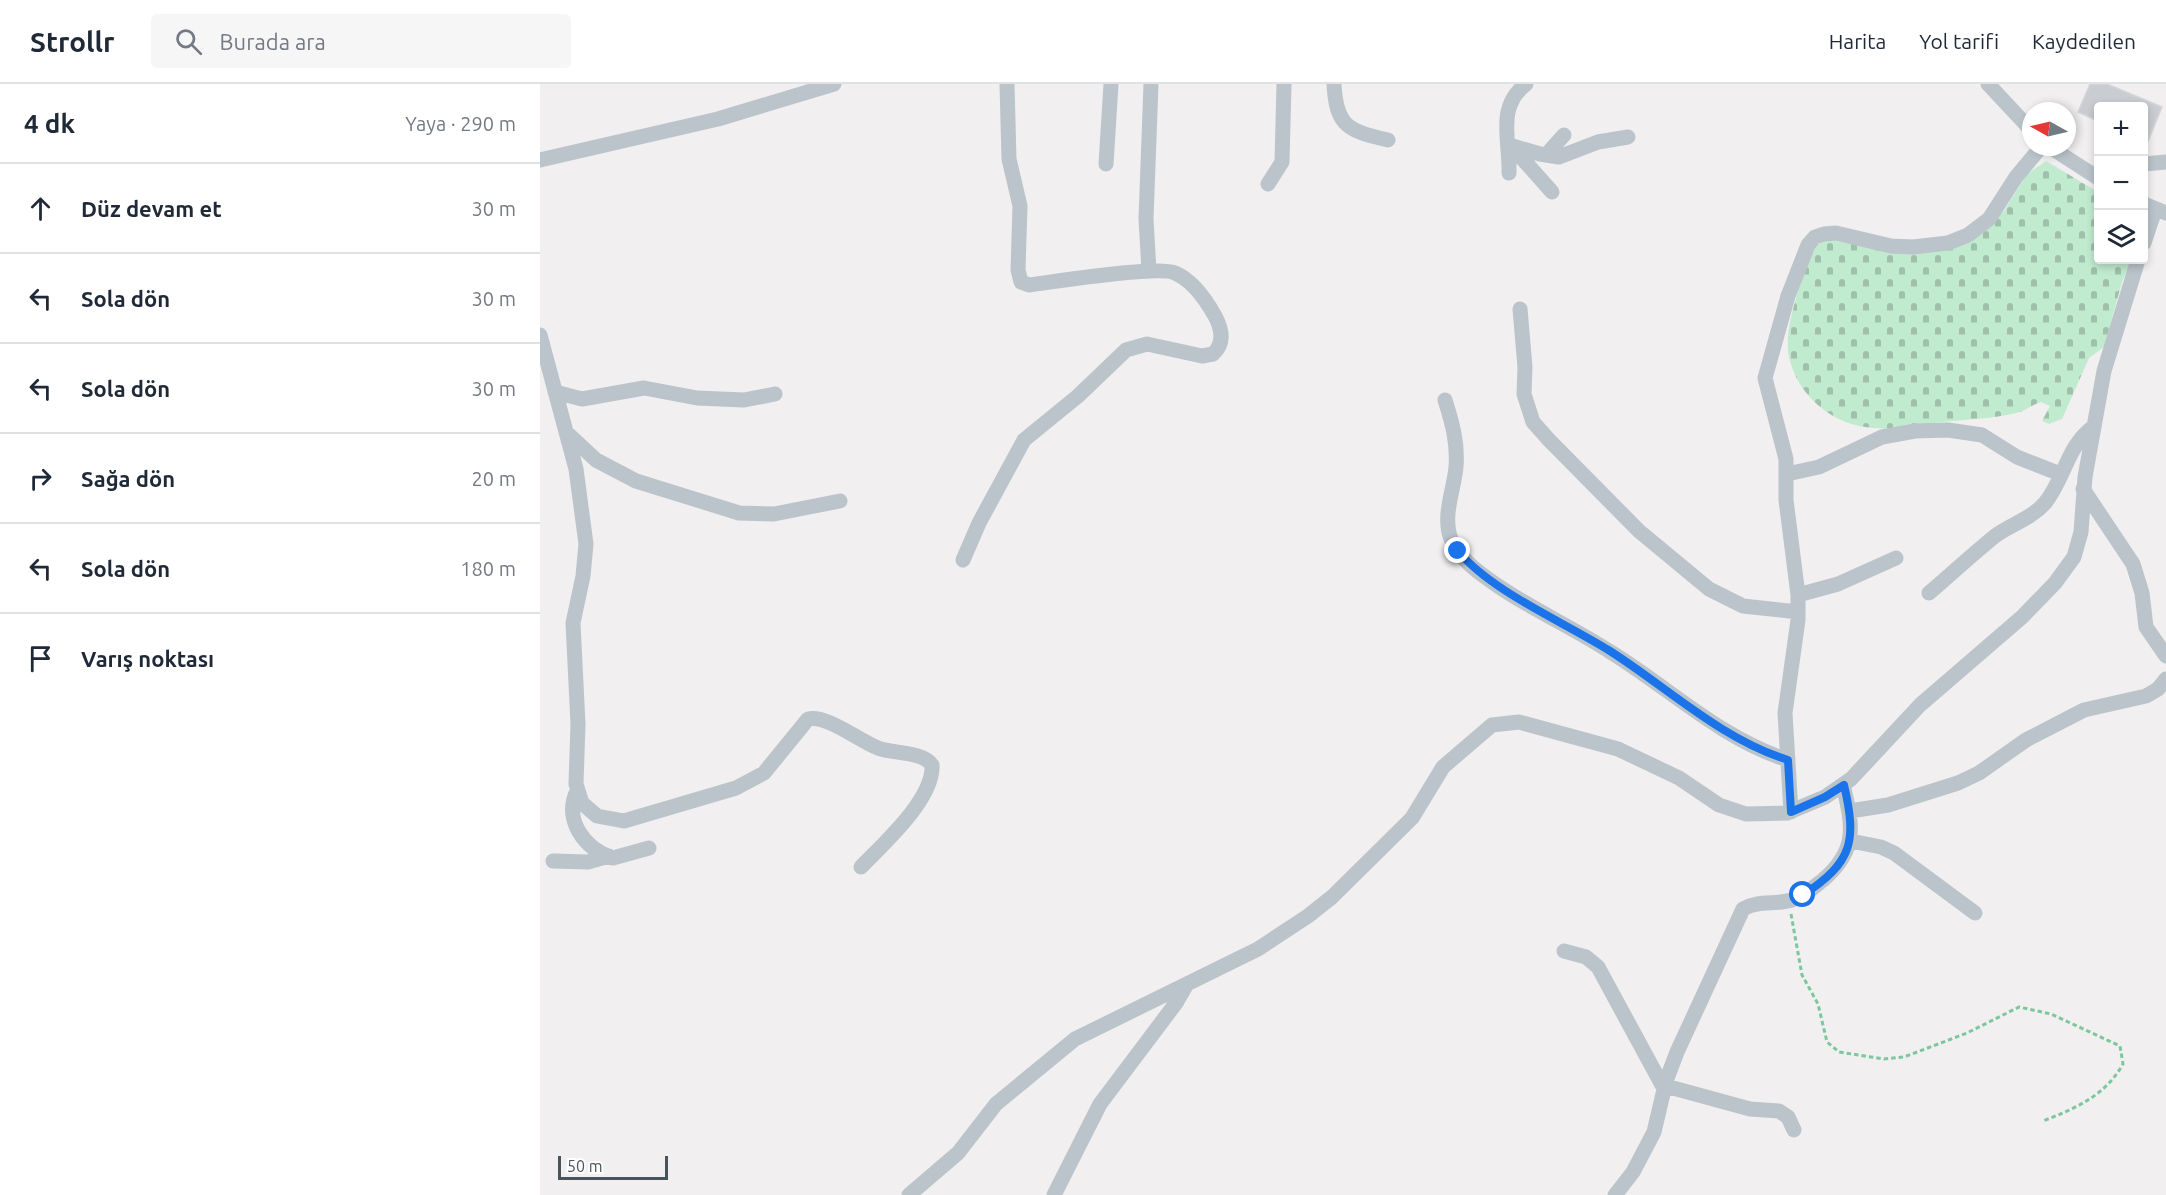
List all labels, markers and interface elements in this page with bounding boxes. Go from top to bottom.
search box [151,14,571,68]
icon: search [172,25,205,58]
text: Strollr [30,26,115,57]
text: Burada ara [220,29,326,54]
text: Harita [1829,29,1886,53]
text: Yol tarifi [1919,29,1999,53]
text: Kaydedilen [2032,29,2136,53]
north arrow [2022,102,2076,156]
map controls [2094,102,2148,264]
button: + [2094,102,2148,156]
text: 4 dk [24,109,75,138]
text: Yaya · 290 m [405,112,516,135]
button: − [2094,156,2148,210]
icon: ahead [24,192,57,225]
text: Düz devam et [81,196,222,221]
text: 30 m [472,197,516,220]
button: layers [2094,210,2148,264]
icon: left [24,282,57,315]
text: Sola dön [81,286,170,311]
text: 30 m [472,287,516,310]
icon: left [24,372,57,405]
text: Sola dön [81,376,170,401]
text: 30 m [472,377,516,400]
icon: right [24,462,57,495]
text: Sağa dön [81,466,175,491]
text: 20 m [472,467,516,490]
route end [1444,537,1470,563]
icon: left [24,552,57,585]
text: Sola dön [81,556,170,581]
text: 180 m [460,557,516,580]
icon: arrive [24,642,57,675]
text: Varış noktası [81,646,214,671]
route start [1789,881,1815,907]
scale bar [558,1153,668,1180]
text: 50 m [567,1157,603,1175]

